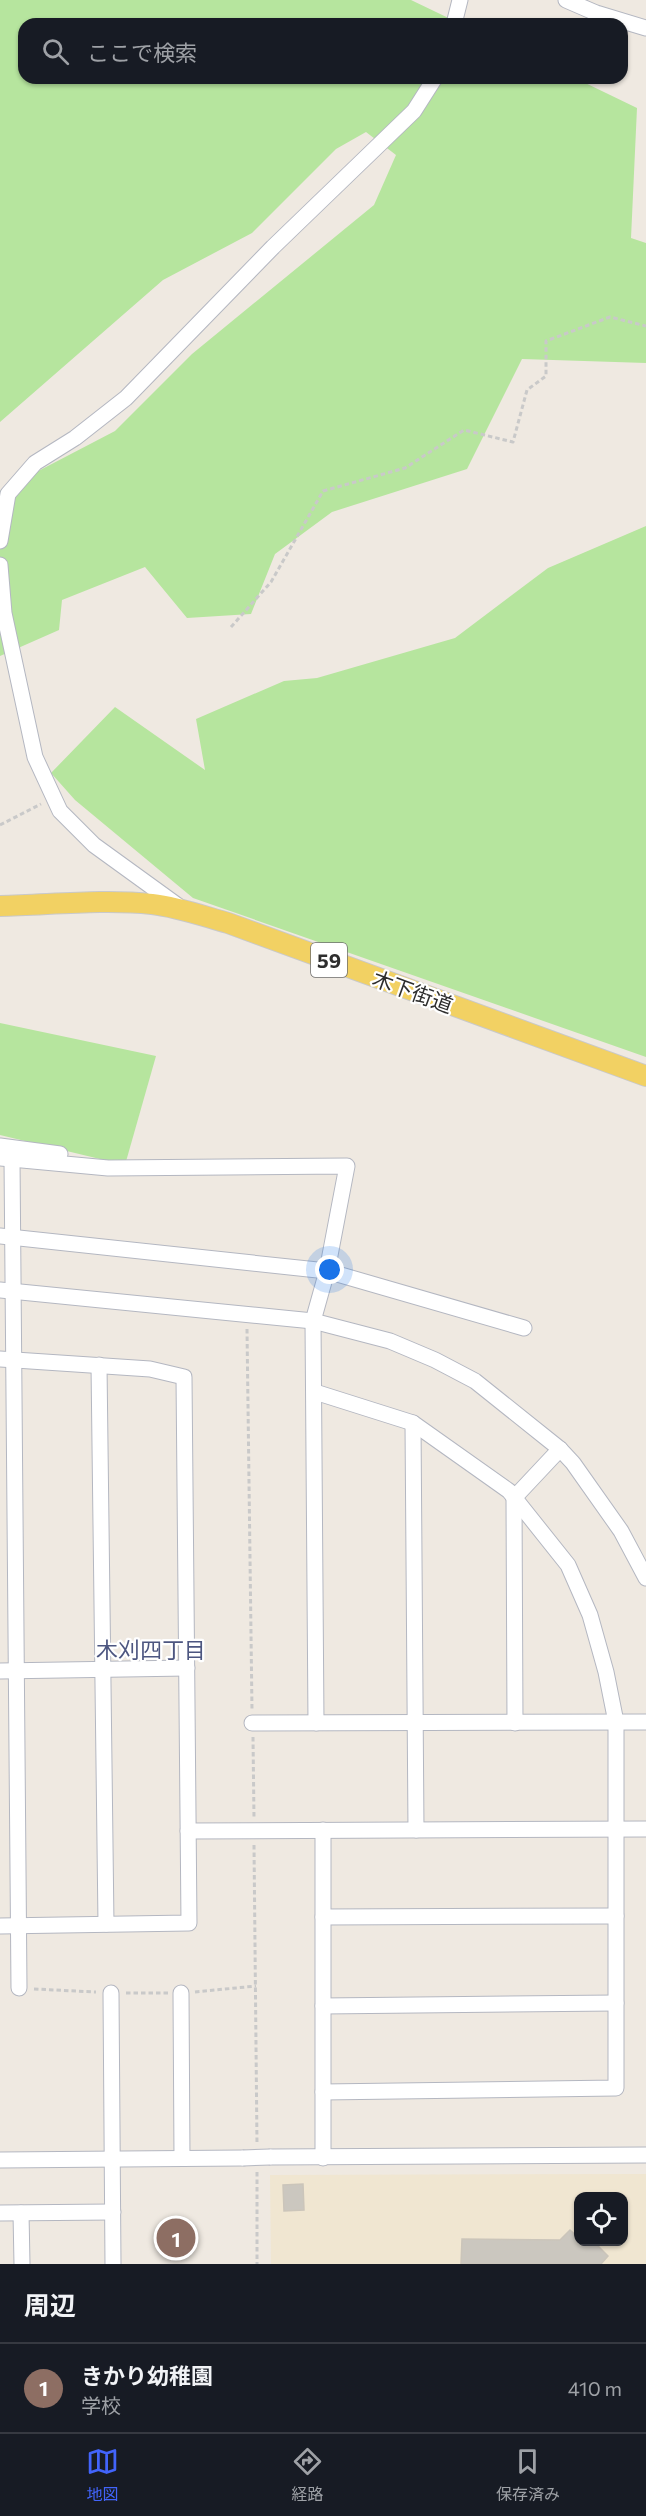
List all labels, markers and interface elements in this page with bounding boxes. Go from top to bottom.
search box [18,18,628,84]
icon: search [39,35,72,68]
text: ここで検索 [87,39,197,66]
road number: 59 [311,943,347,977]
street label: 木下街道 [369,965,457,1017]
your location [315,1255,344,1284]
district label: 木刈四丁目 [96,1636,206,1663]
map controls [574,2192,628,2246]
button: locate [574,2192,628,2246]
pin: 1 [156,2216,195,2260]
text: 周辺 [24,2289,76,2320]
text: きかり幼稚園 [81,2362,213,2389]
text: 1 [39,2376,48,2400]
text: 410 m [568,2376,622,2400]
text: 学校 [81,2393,121,2417]
tab: 地図 [86,2445,119,2505]
tab: 経路 [291,2445,324,2505]
tab: 保存済み [496,2445,560,2505]

